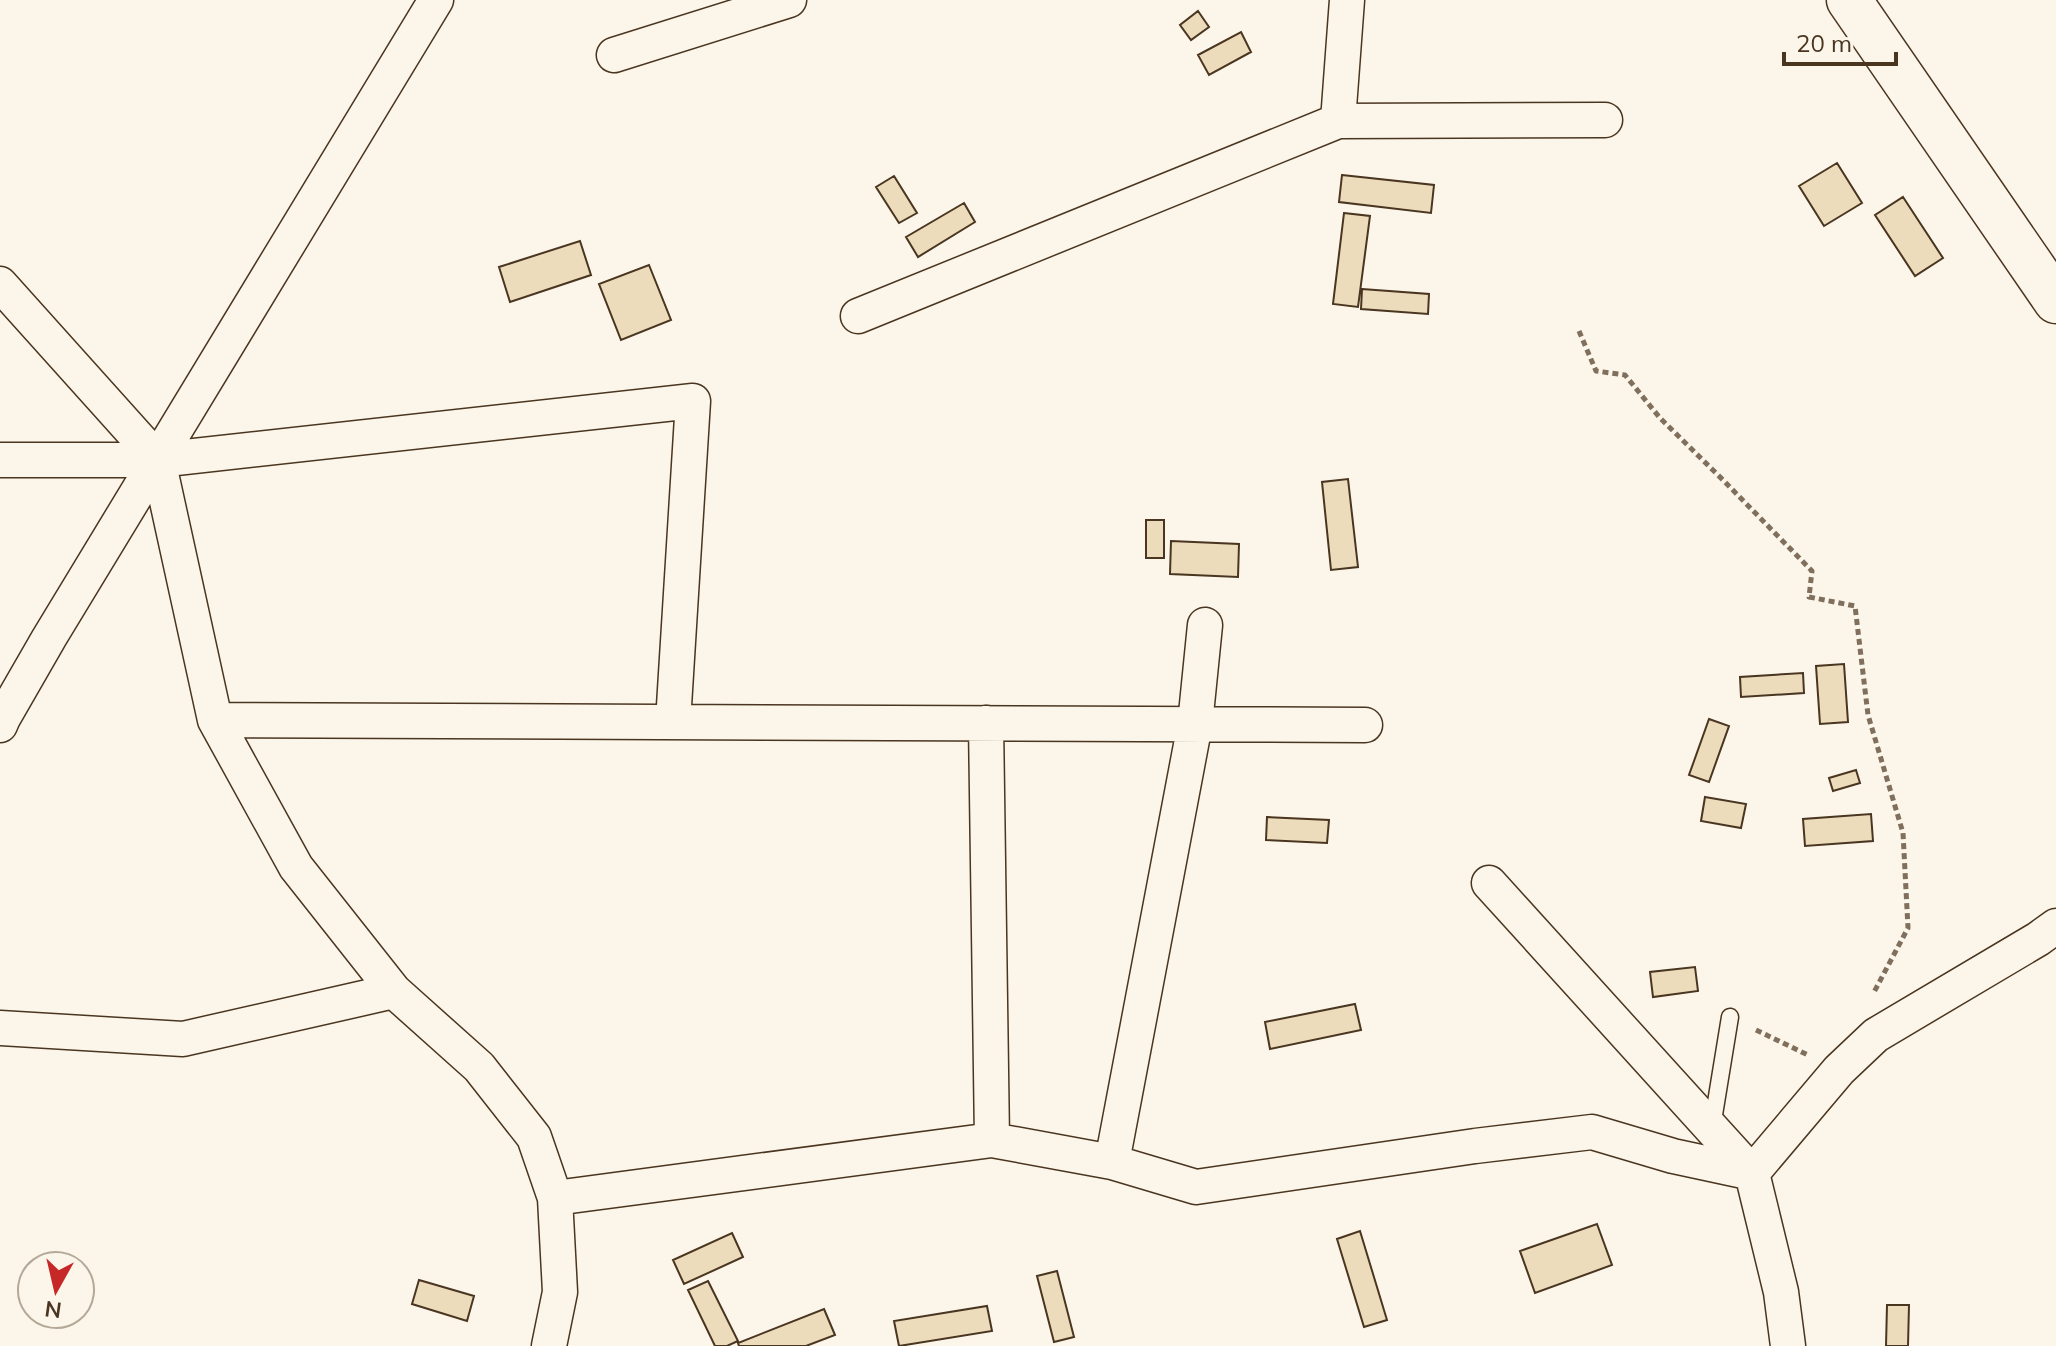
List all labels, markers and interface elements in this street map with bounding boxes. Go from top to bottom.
scale bar [1784,16,1896,66]
text: 20 m [1796,28,1852,58]
north arrow [16,1250,96,1330]
text: N [43,1295,63,1325]

